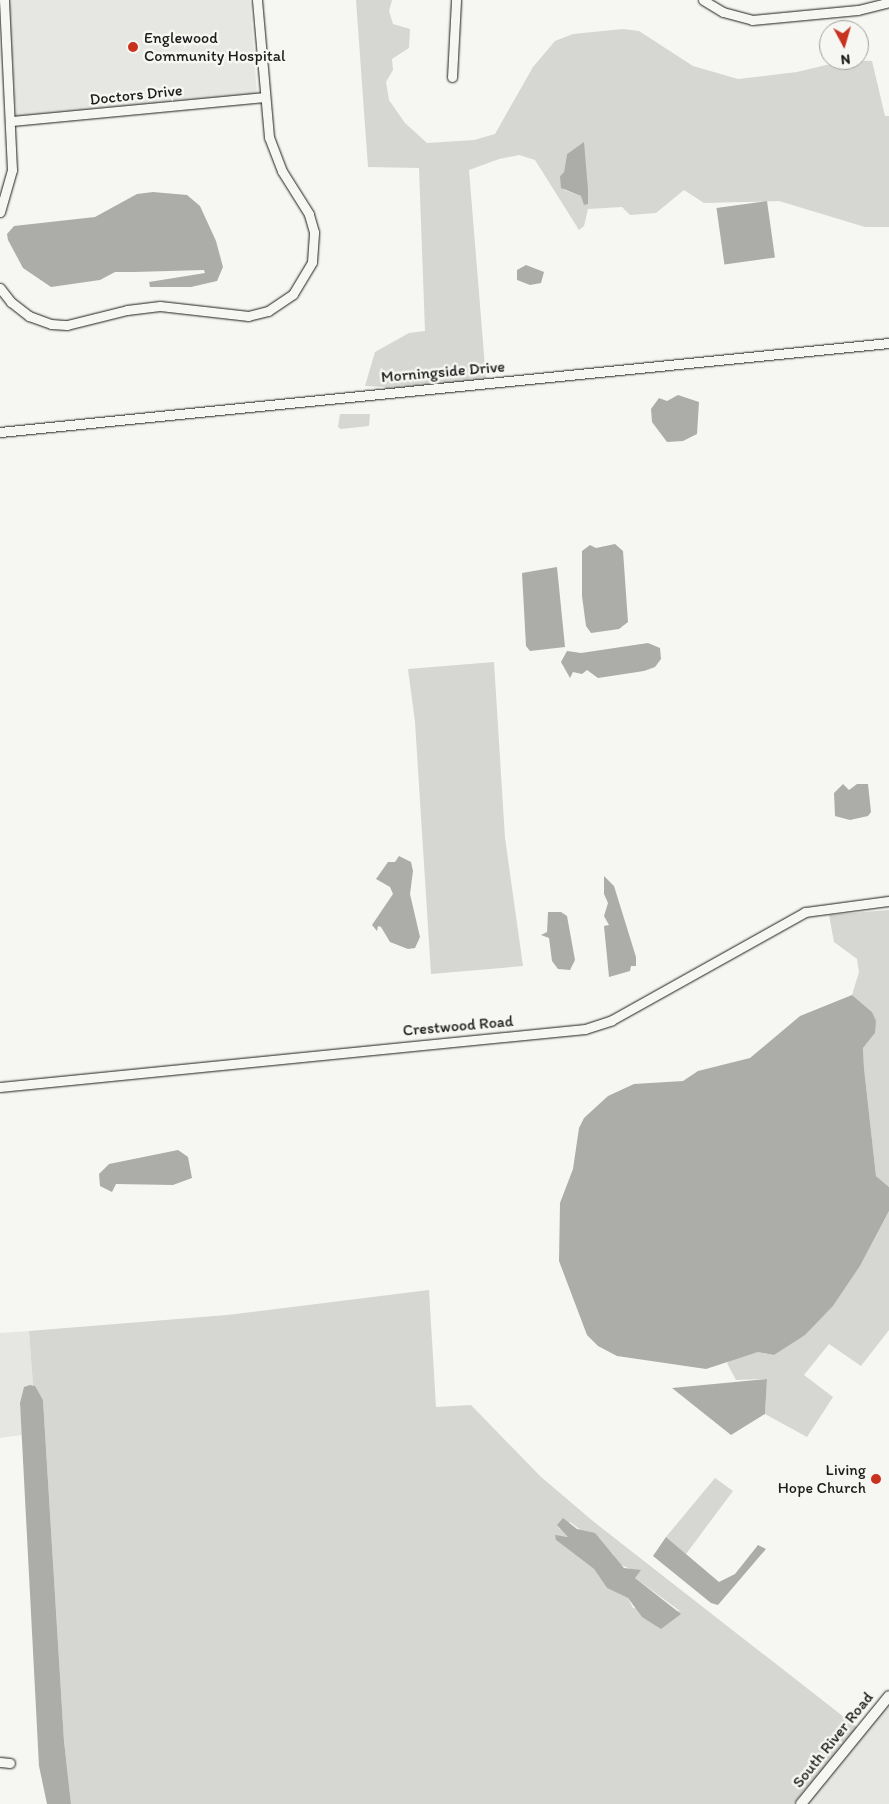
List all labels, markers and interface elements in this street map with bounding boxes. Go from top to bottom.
north arrow [819,20,869,70]
place label: Englewood Community Hospital [144,28,285,66]
marker: Englewood Community Hospital [126,40,140,54]
text: N [840,50,851,68]
street label: Doctors Drive [88,81,184,109]
street label: Morningside Drive [380,357,506,387]
street label: Crestwood Road [402,1012,514,1040]
place label: Living Hope Church [777,1460,866,1498]
marker: Living Hope Church [870,1473,882,1485]
street label: South River Road [789,1689,877,1791]

